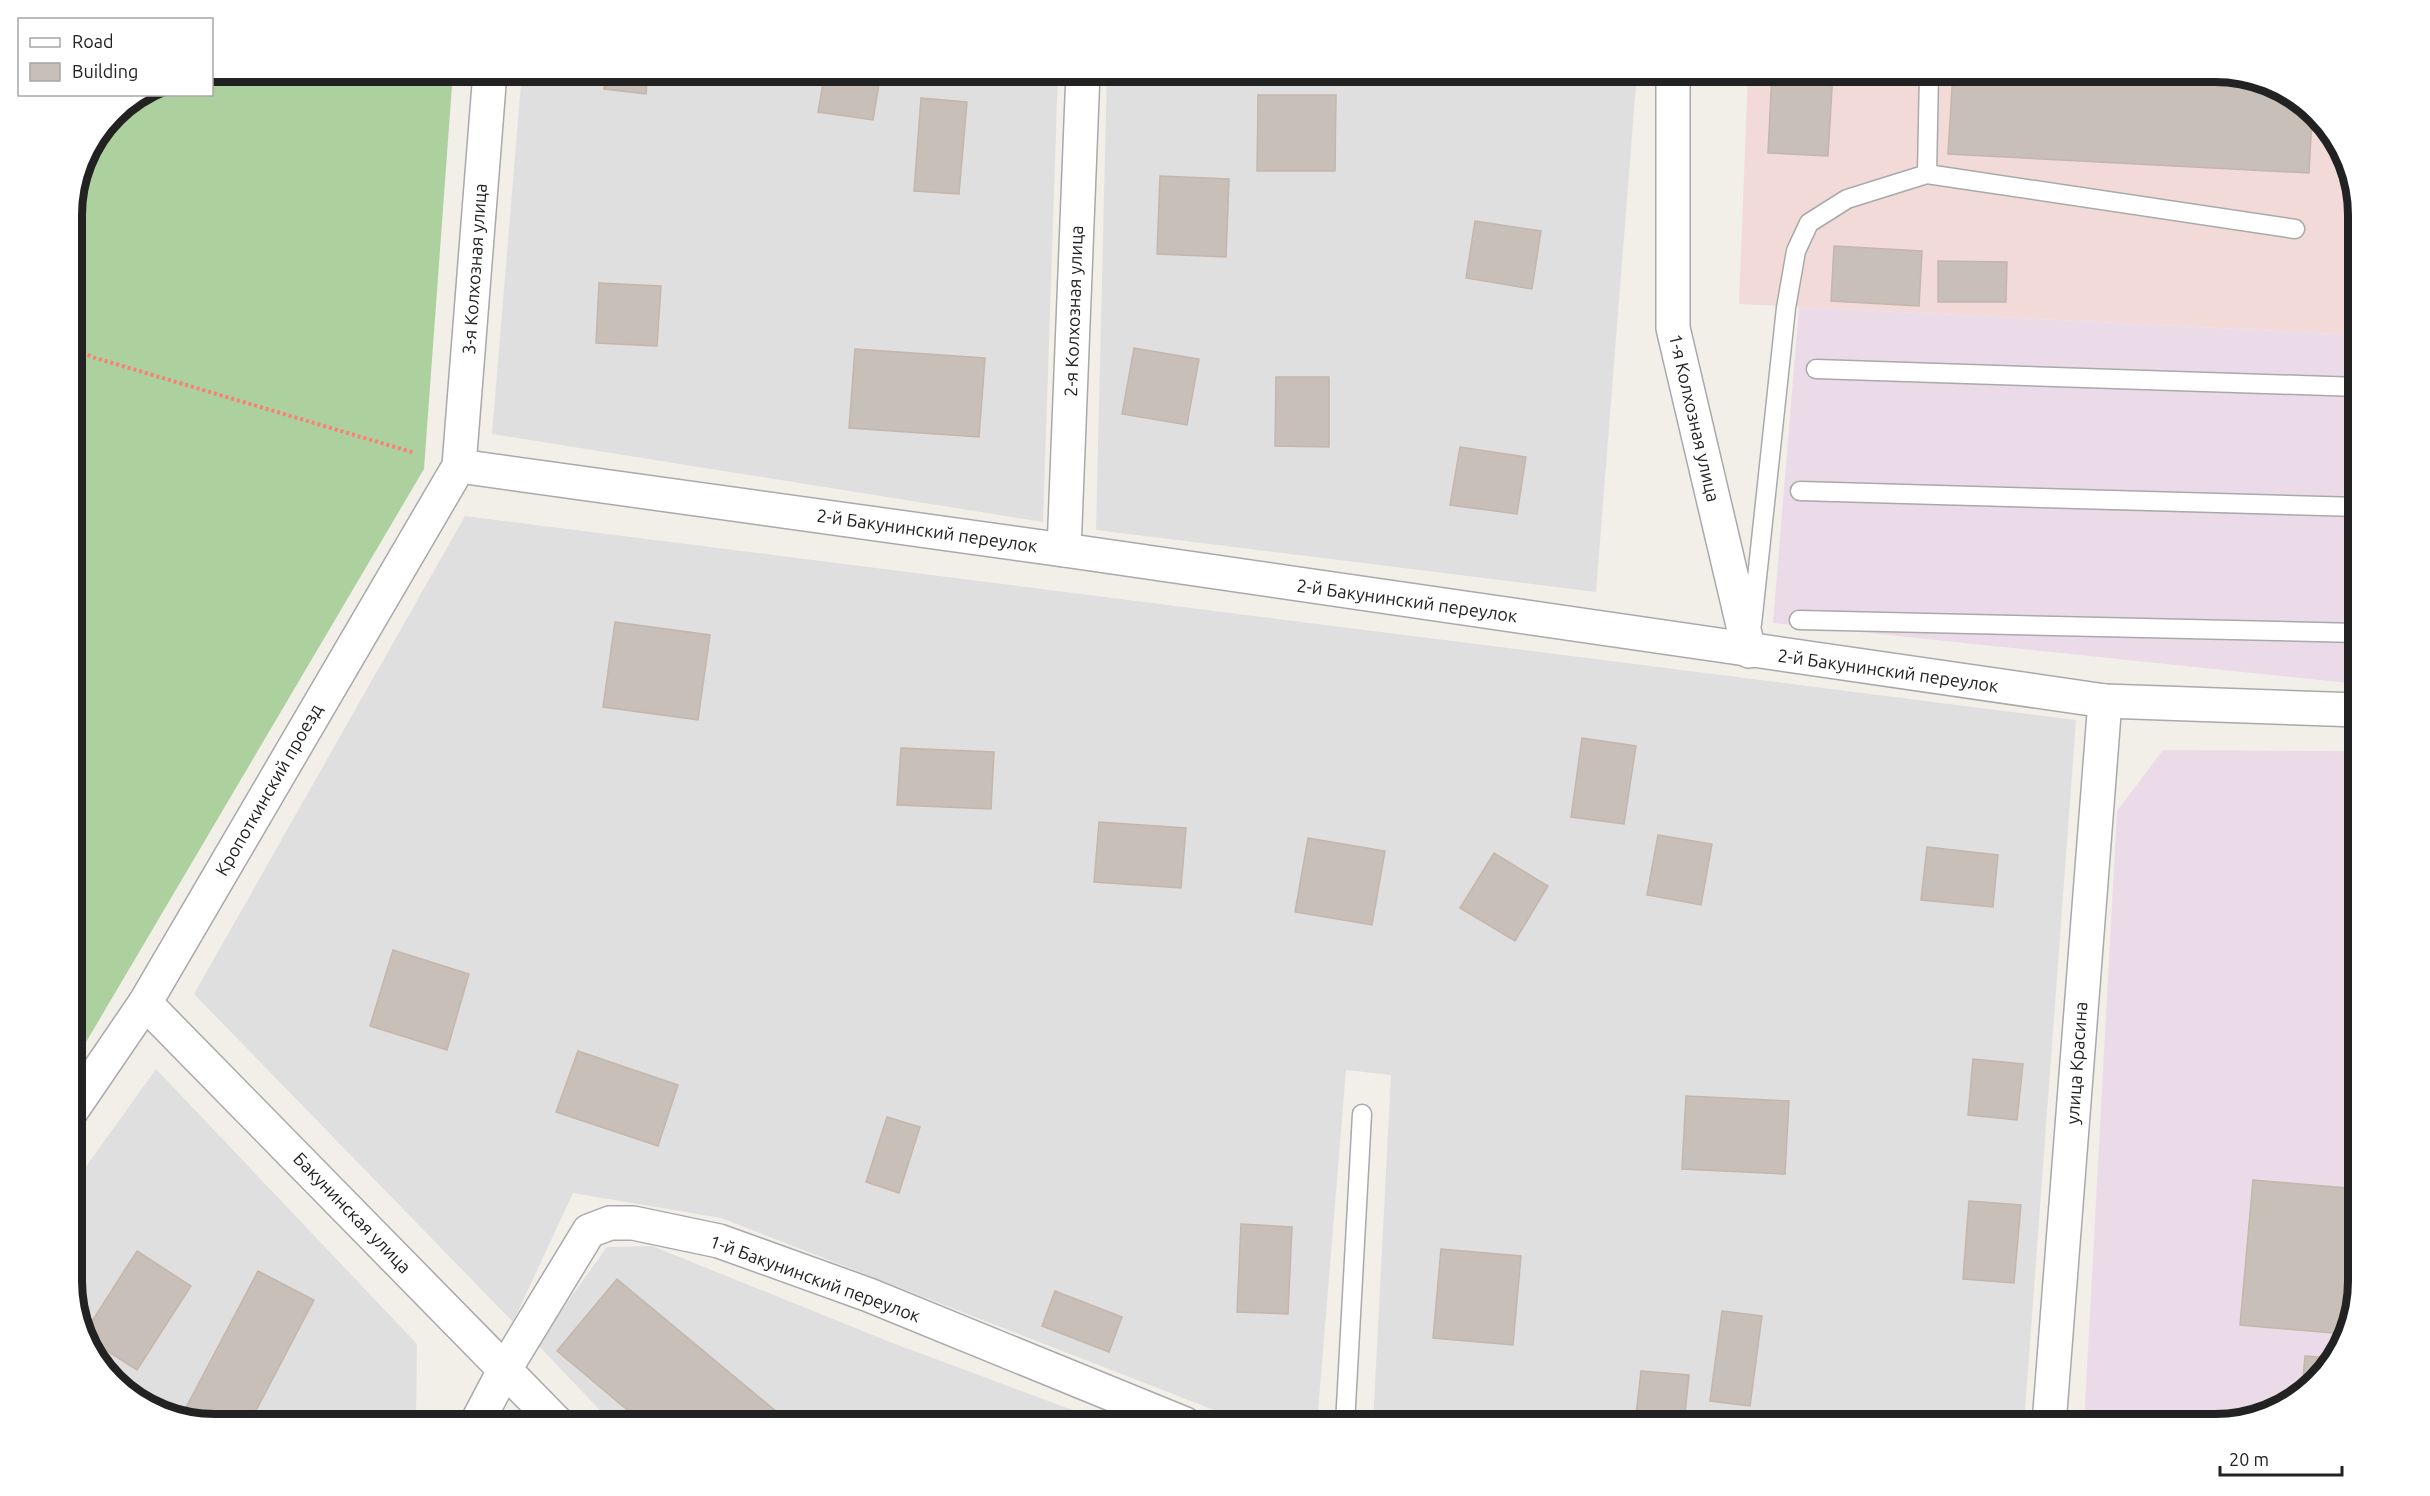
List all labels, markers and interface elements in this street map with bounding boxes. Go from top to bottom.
legend [18,18,213,96]
text: Road [72,31,114,51]
text: Building [72,61,138,81]
street label: 3-я Колхозная улица [458,183,490,355]
street label: 2-я Колхозная улица [1060,225,1086,397]
street label: 1-я Колхозная улица [1666,332,1724,504]
street label: 2-й Бакунинский переулок [815,505,1039,555]
street label: 2-й Бакунинский переулок [1295,575,1519,625]
street label: 2-й Бакунинский переулок [1776,645,2000,695]
street label: Кропоткинский проезд [211,700,326,879]
street label: улица Красина [2062,1001,2090,1125]
street label: Бакунинская улица [290,1148,415,1277]
street label: 1-й Бакунинский переулок [707,1231,923,1326]
scale bar [2220,1439,2342,1477]
text: 20 m [2229,1449,2269,1469]

